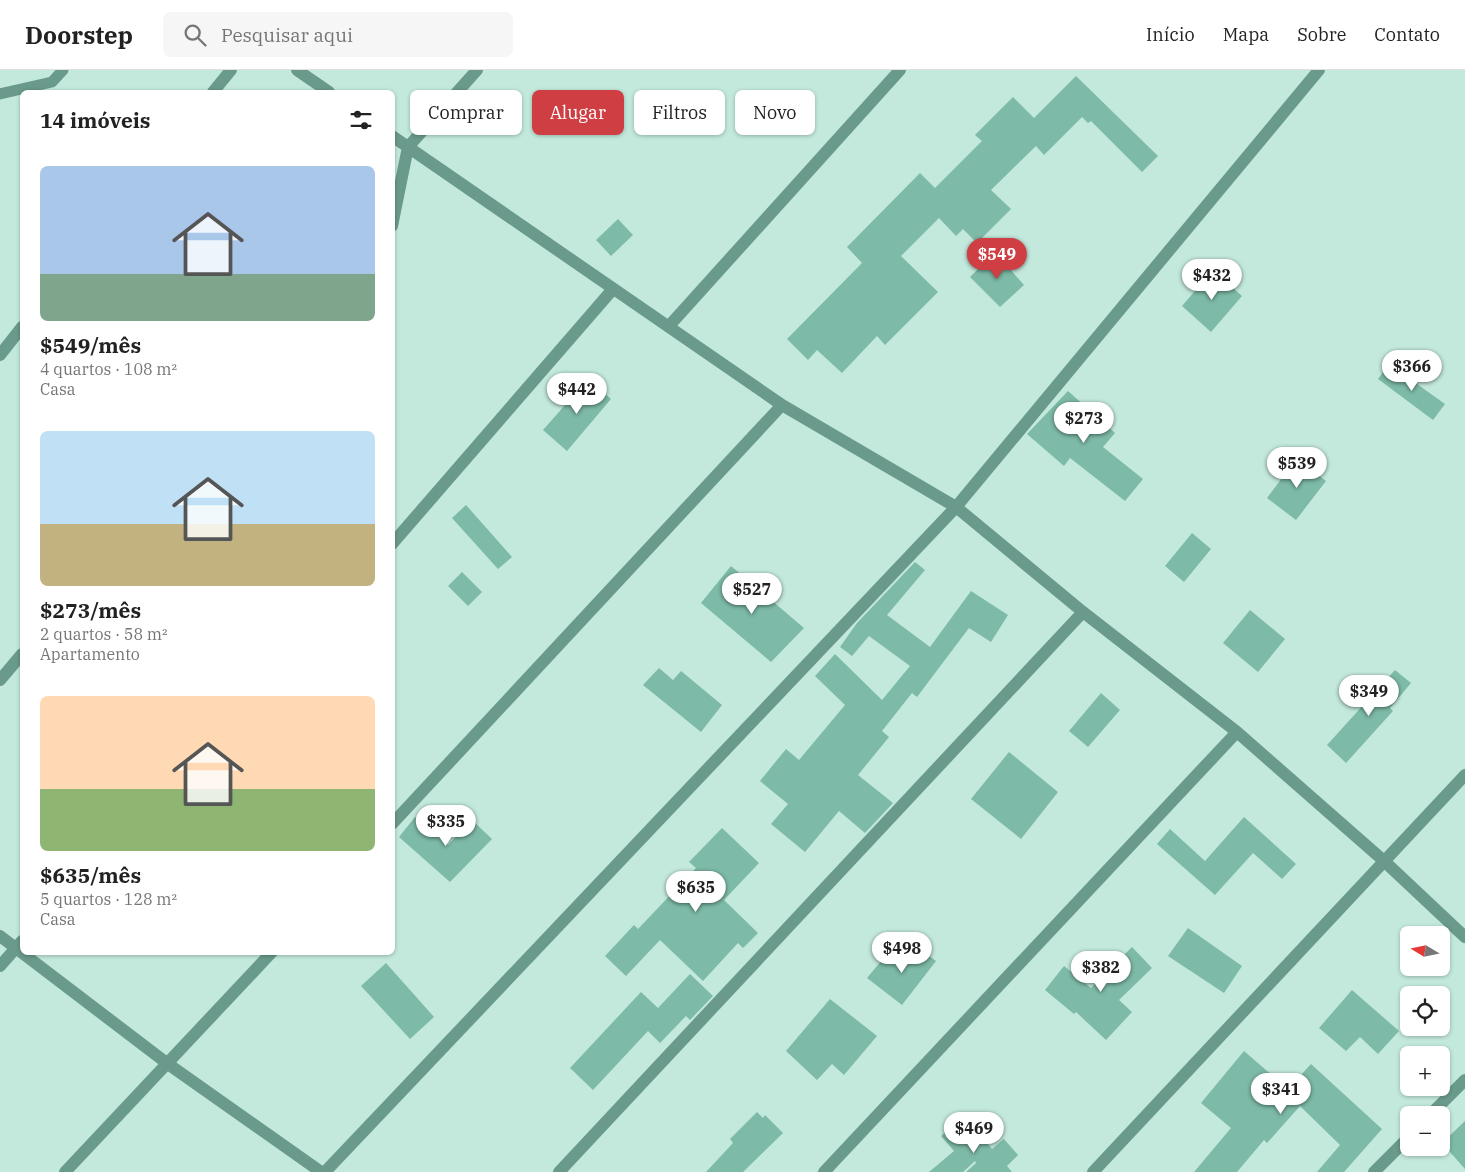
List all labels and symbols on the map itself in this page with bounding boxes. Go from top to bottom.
pin: $549 [967,238,1027,280]
pin: $432 [1182,258,1242,301]
pin: $366 [1382,350,1442,392]
pin: $442 [547,372,607,415]
pin: $273 [1054,402,1114,444]
pin: $539 [1267,446,1327,489]
pin: $527 [722,572,782,615]
pin: $349 [1339,674,1399,717]
pin: $335 [416,804,476,847]
pin: $635 [666,870,726,913]
north arrow [1400,926,1450,976]
pin: $498 [872,932,932,974]
pin: $382 [1071,950,1131,993]
pin: $341 [1251,1072,1311,1115]
pin: $469 [944,1112,1004,1154]

